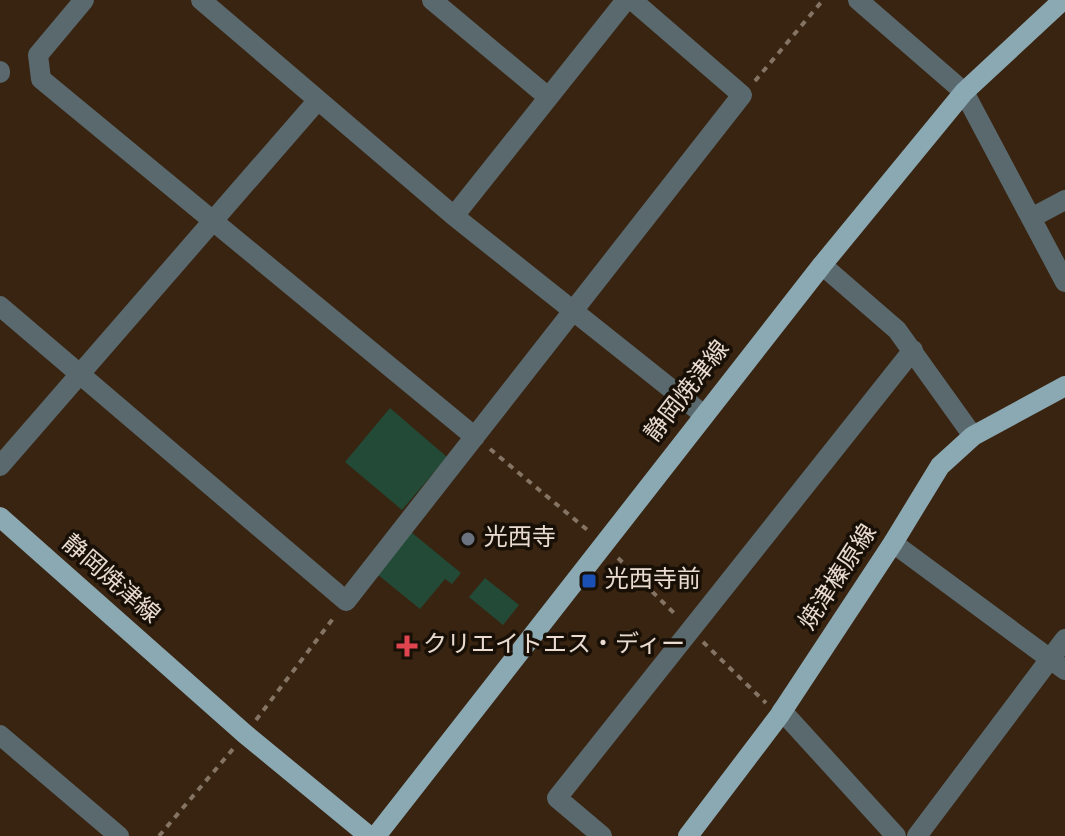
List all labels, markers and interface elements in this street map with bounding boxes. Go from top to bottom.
street label: 静岡焼津線 [639,335,737,449]
street label: 焼津榛原線 [794,520,884,636]
place label: 光西寺 [484,524,556,554]
street label: 静岡焼津線 [55,529,165,631]
marker: 光西寺 [459,530,477,548]
place label: 光西寺前 [605,566,701,596]
marker: 光西寺前 [580,572,598,590]
place label: クリエイトエス・ディー [423,631,685,661]
marker: クリエイトエス・ディー [398,637,416,655]

